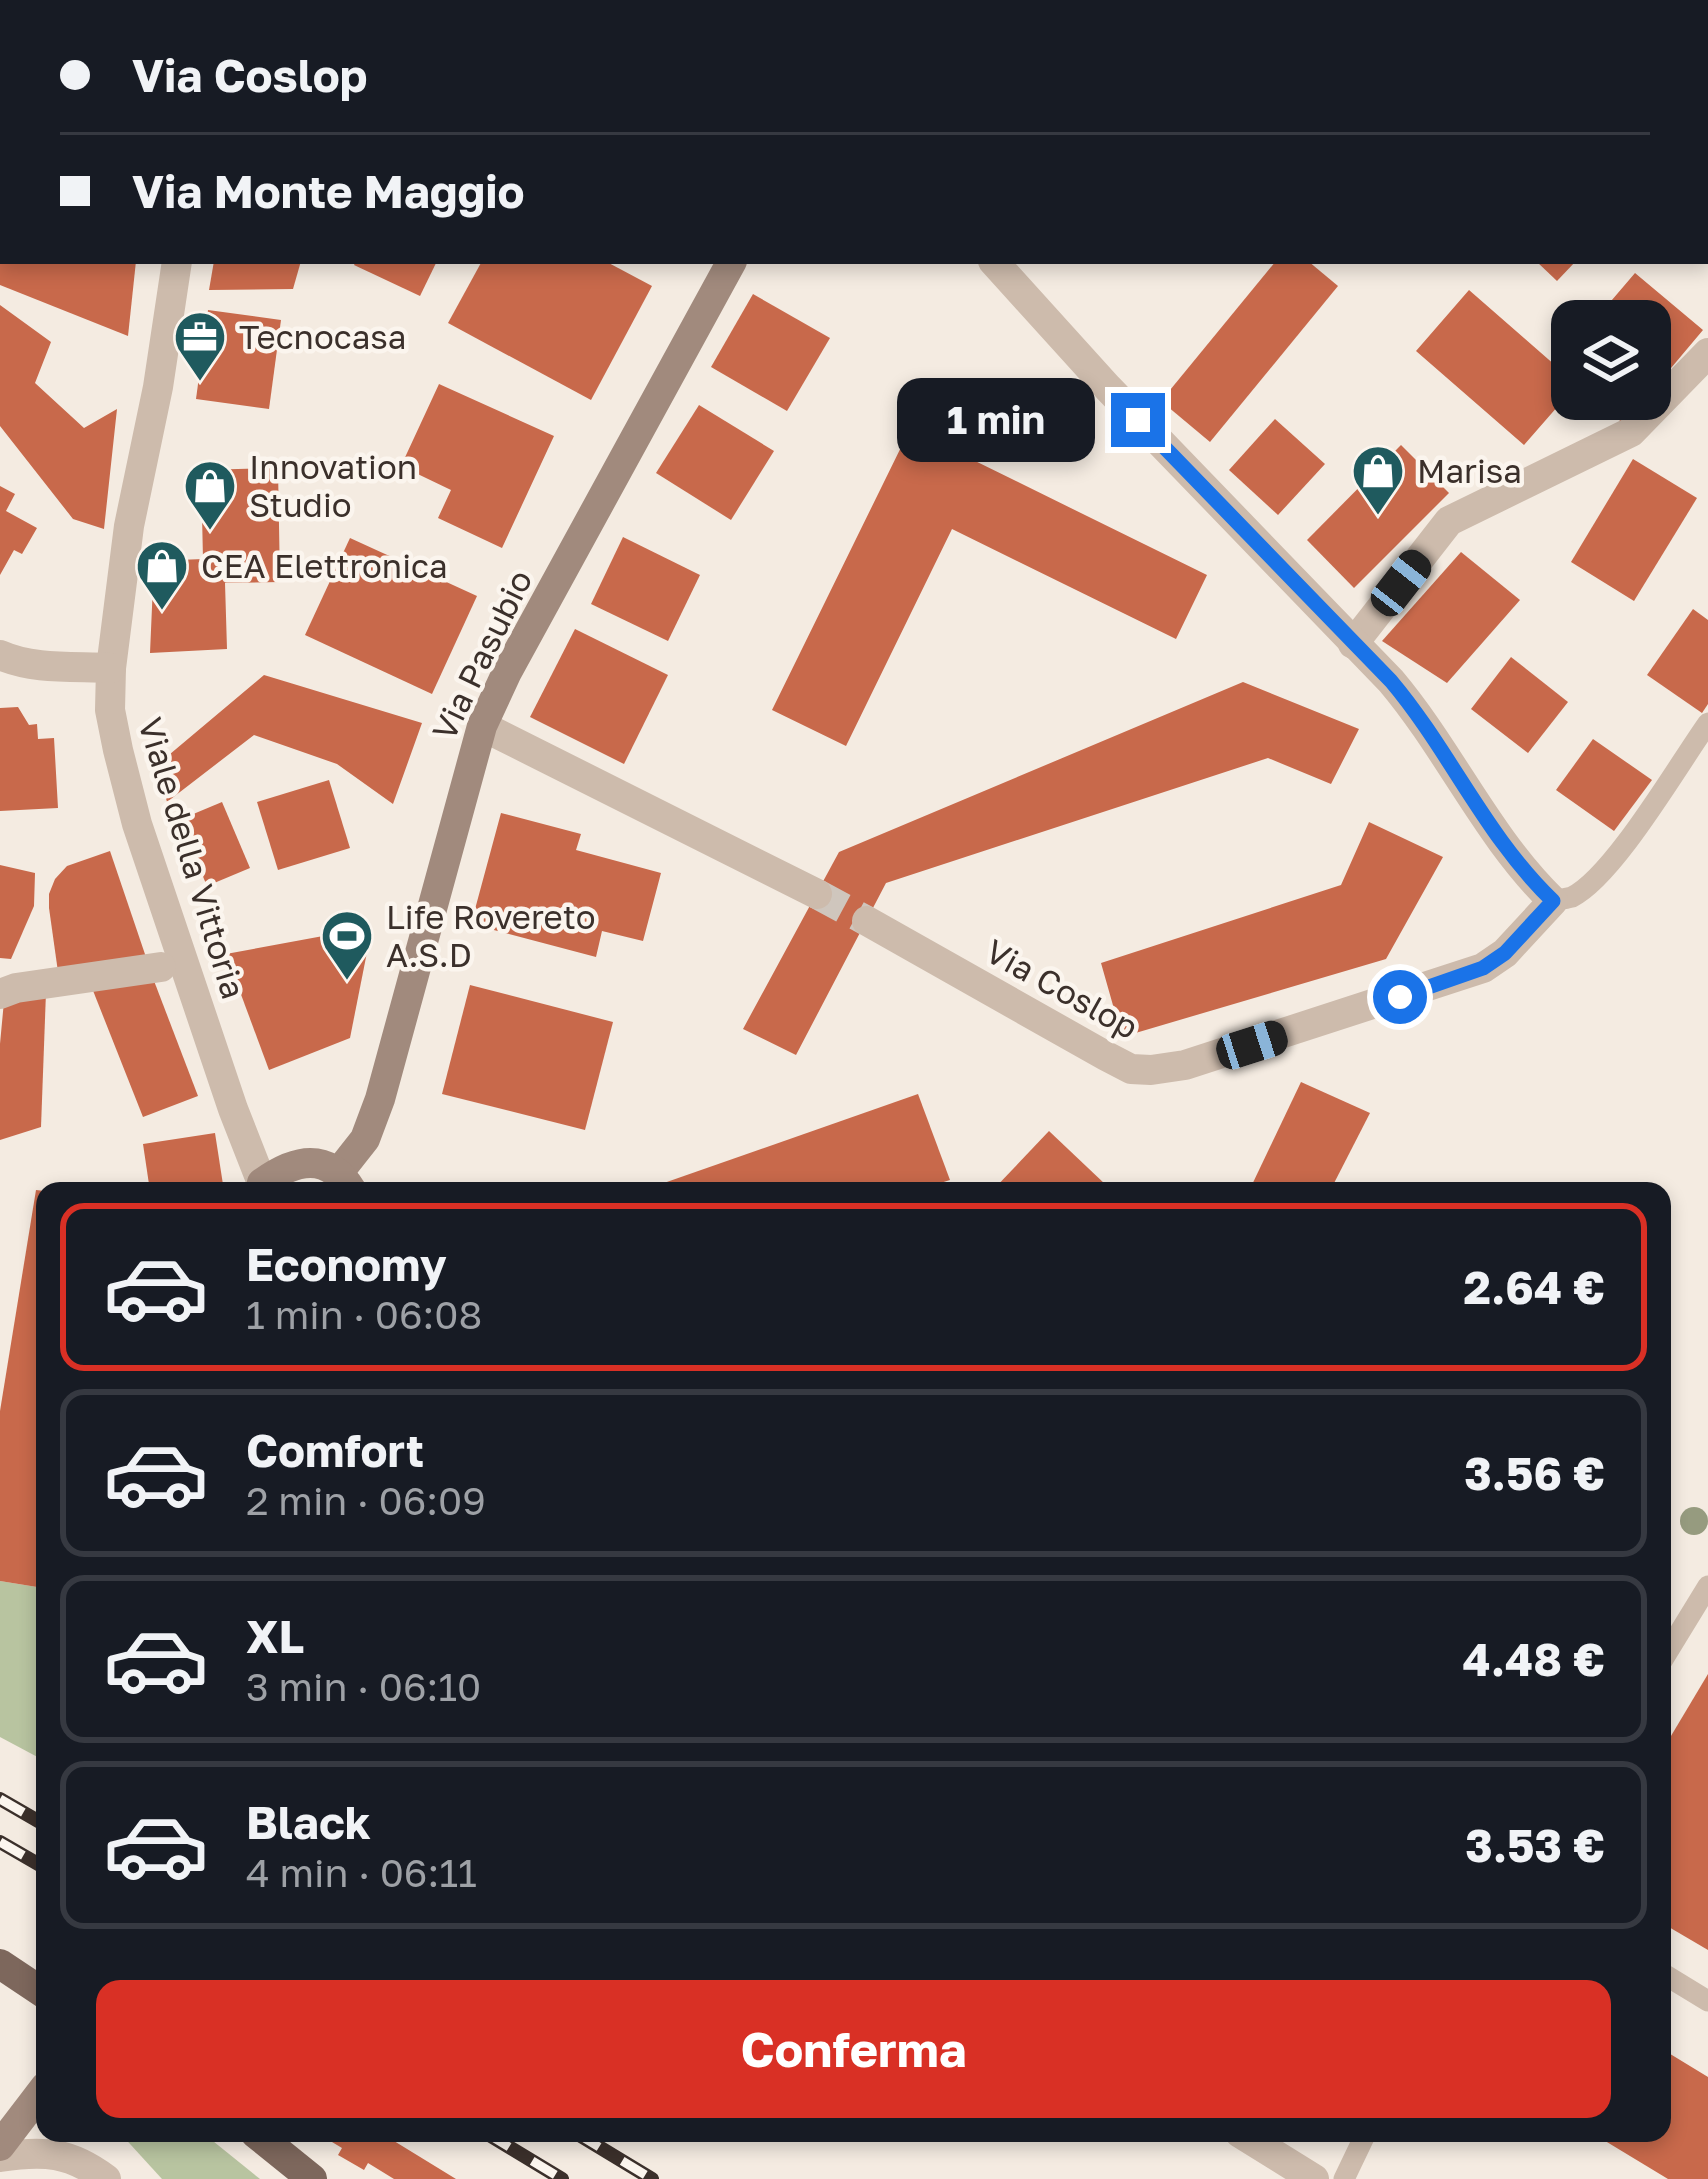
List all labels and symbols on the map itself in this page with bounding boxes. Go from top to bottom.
office icon: Tecnocasa [172,309,228,383]
place label: Tecnocasa [239,317,406,356]
callout: 1 min [898,378,1096,462]
route end [1111,393,1165,447]
shop icon: Marisa [1350,443,1406,517]
place label: Innovation Studio [249,447,417,524]
place label: Marisa [1417,451,1522,490]
shop icon: Innovation Studio [182,458,238,532]
shop icon: CEA Elettronica [134,538,190,612]
car [1365,544,1437,622]
place label: CEA Elettronica [201,546,448,585]
street label: Via Pasubio [424,563,539,746]
street label: Viale della Vittoria [131,713,254,1003]
place label: Life Rovereto A.S.D [386,897,596,974]
sports icon: Life Rovereto A.S.D [319,908,375,982]
street label: Via Coslop [979,931,1145,1046]
route start [1373,970,1427,1024]
car [1212,1017,1292,1073]

